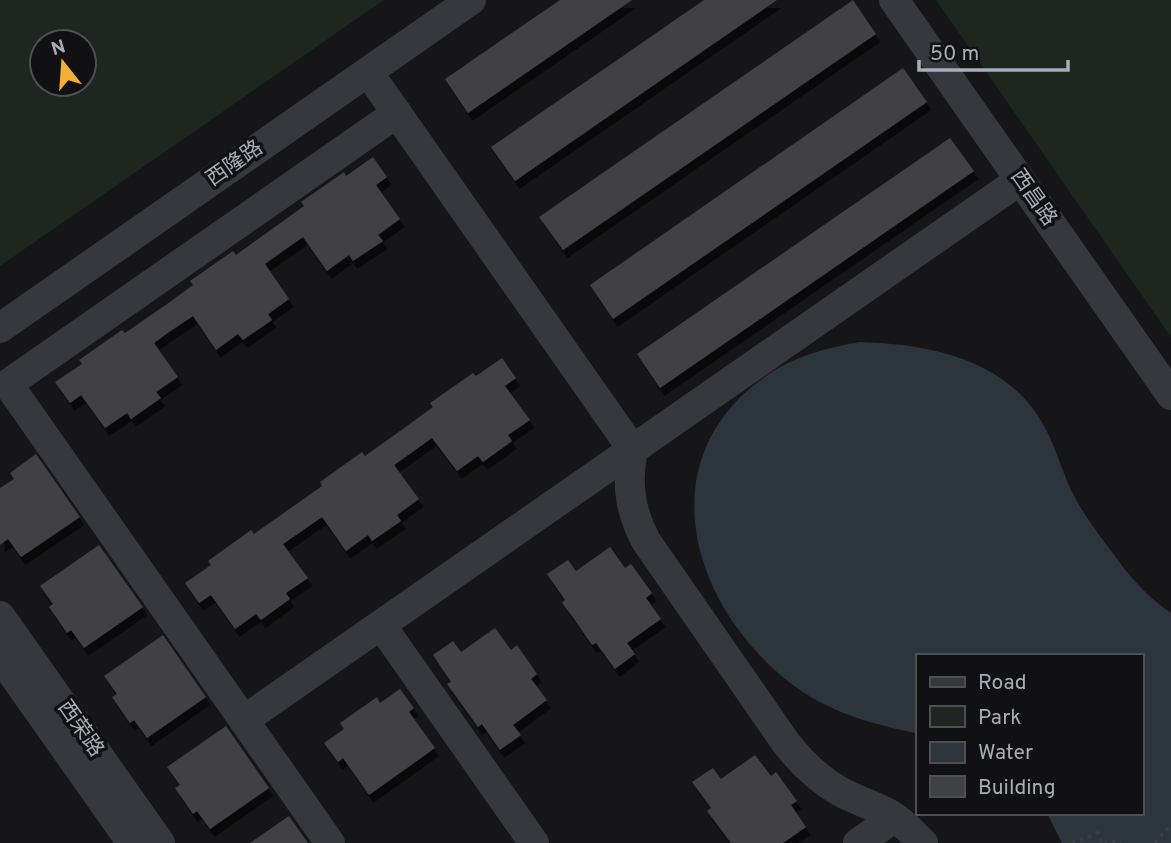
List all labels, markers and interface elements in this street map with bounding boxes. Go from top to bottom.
north arrow [28,28,98,98]
scale bar [919,28,1068,72]
text: N [49,35,69,62]
text: 50 m [930,41,979,68]
street label: 西隆路 [201,135,269,193]
street label: 西昌路 [1004,164,1062,232]
legend [916,654,1143,815]
text: Road [978,670,1027,697]
street label: 西荣路 [51,695,109,763]
text: Park [978,705,1021,732]
text: Water [978,740,1033,767]
text: Building [978,775,1056,802]

